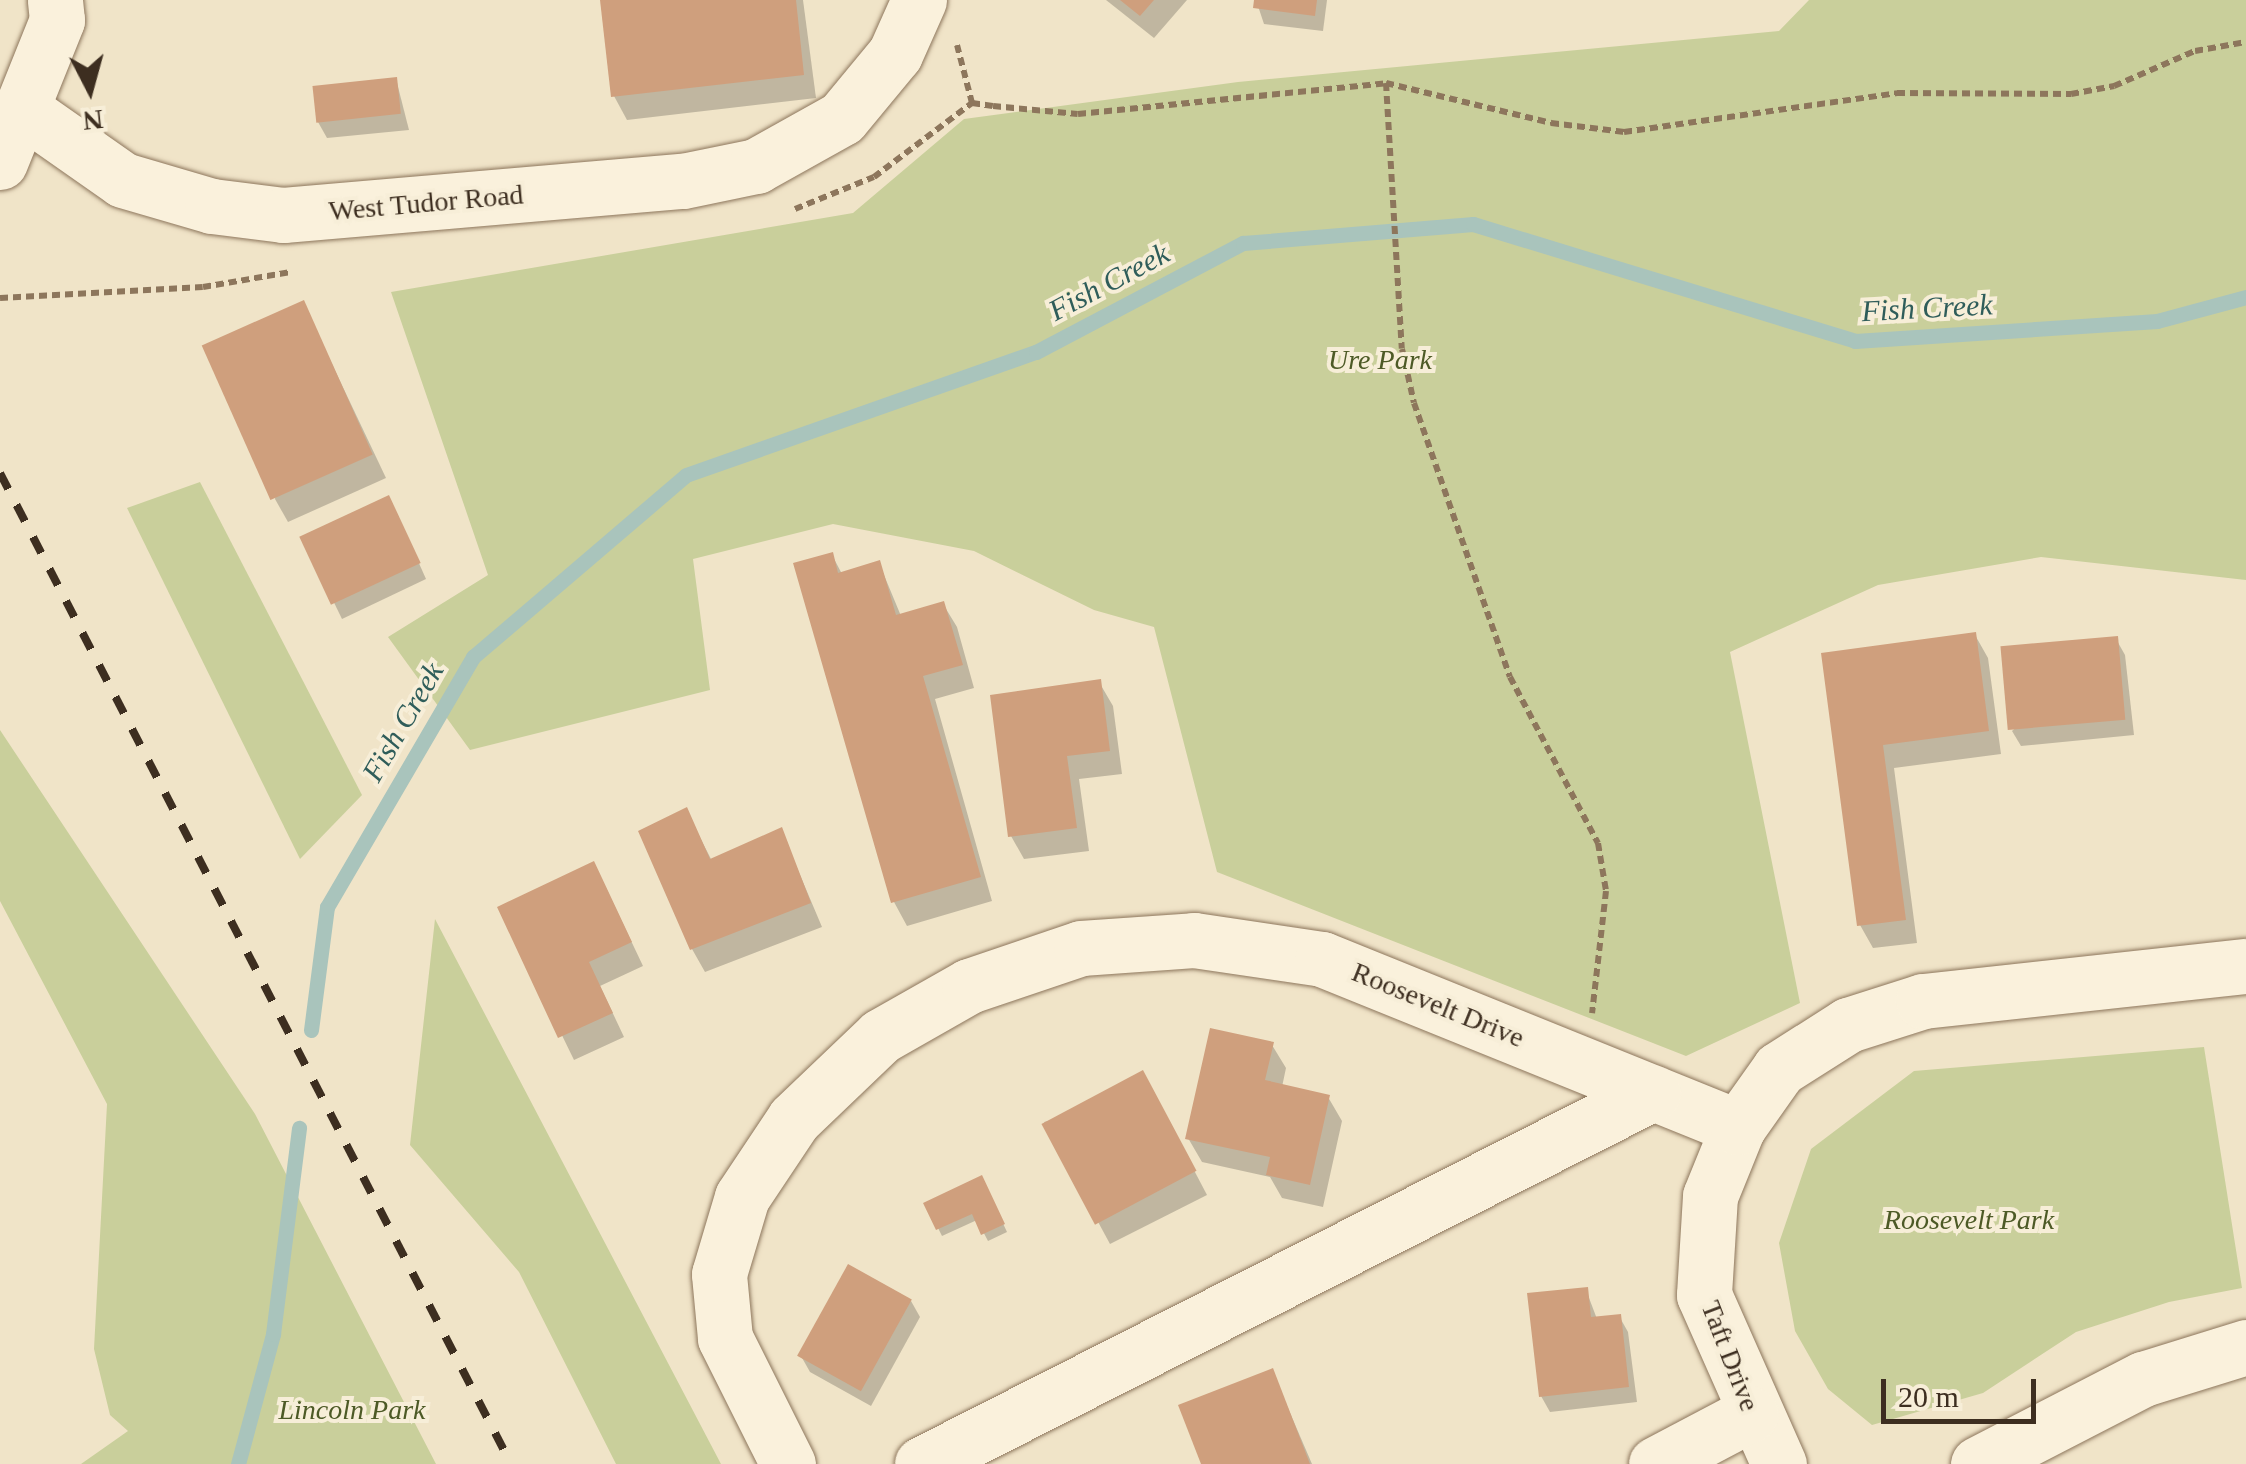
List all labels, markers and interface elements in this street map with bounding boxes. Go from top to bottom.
north arrow [40,40,140,140]
text: N [82,104,105,137]
street label: West Tudor Road [327,178,525,228]
water label: Fish Creek [1043,235,1175,329]
water label: Fish Creek [1860,287,1994,329]
park label: Ure Park [1328,343,1432,377]
water label: Fish Creek [355,656,451,788]
street label: Roosevelt Drive [1347,955,1529,1055]
park label: Roosevelt Park [1884,1203,2054,1237]
street label: Taft Drive [1694,1296,1766,1416]
scale bar [1886,1359,2041,1421]
text: 20 m [1898,1380,1959,1413]
park label: Lincoln Park [279,1393,425,1427]

